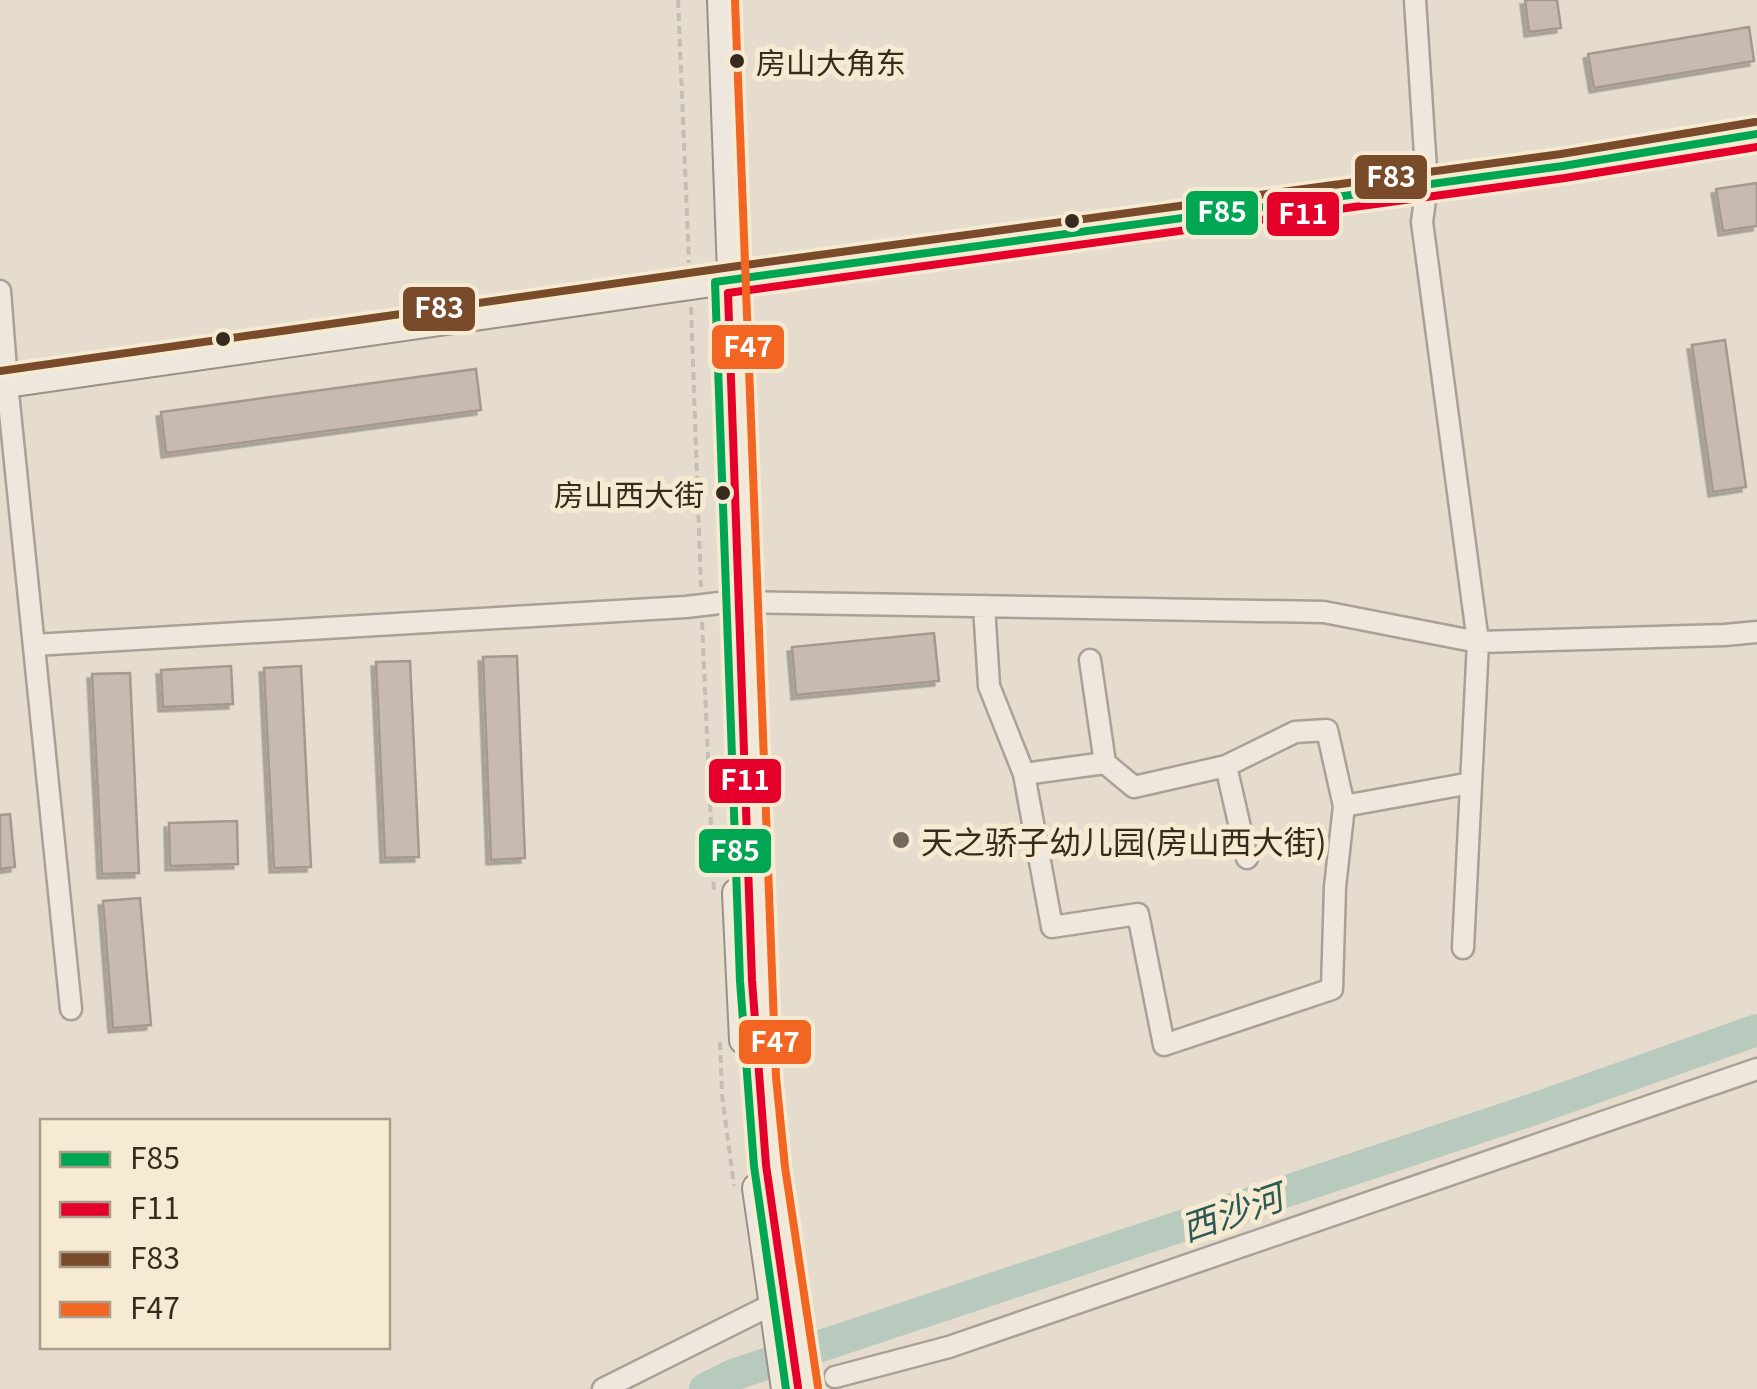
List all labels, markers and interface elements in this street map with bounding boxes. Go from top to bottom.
place label: 房山大角东 [756,39,906,83]
marker: 房山大角东 [727,51,747,71]
line badge: F83 [1353,153,1429,201]
text: F83 [1366,155,1416,195]
line badge: F85 [1184,189,1260,237]
text: F85 [1197,190,1247,230]
line badge: F11 [1265,190,1341,238]
text: F11 [1278,192,1328,232]
unlabelled marker [1062,211,1082,231]
line badge: F83 [401,285,477,333]
text: F83 [414,286,464,326]
line badge: F47 [710,323,786,371]
text: F47 [723,325,773,365]
unlabelled marker [213,329,233,349]
place label: 房山西大街 [554,471,704,515]
marker: 房山西大街 [713,483,733,503]
line badge: F11 [707,757,783,805]
text: F11 [720,758,770,798]
place label: 天之骄子幼儿园(房山西大街) [921,817,1327,863]
line badge: F85 [697,827,773,875]
text: F85 [710,829,760,869]
marker: 天之骄子幼儿园(房山西大街) [890,829,912,851]
line badge: F47 [737,1018,813,1066]
text: F47 [750,1020,800,1060]
legend [40,1119,390,1349]
text: F85 [130,1134,180,1178]
water label: 西沙河 [1173,1167,1295,1251]
text: F11 [130,1184,180,1228]
text: F83 [130,1234,180,1278]
text: F47 [130,1284,180,1328]

